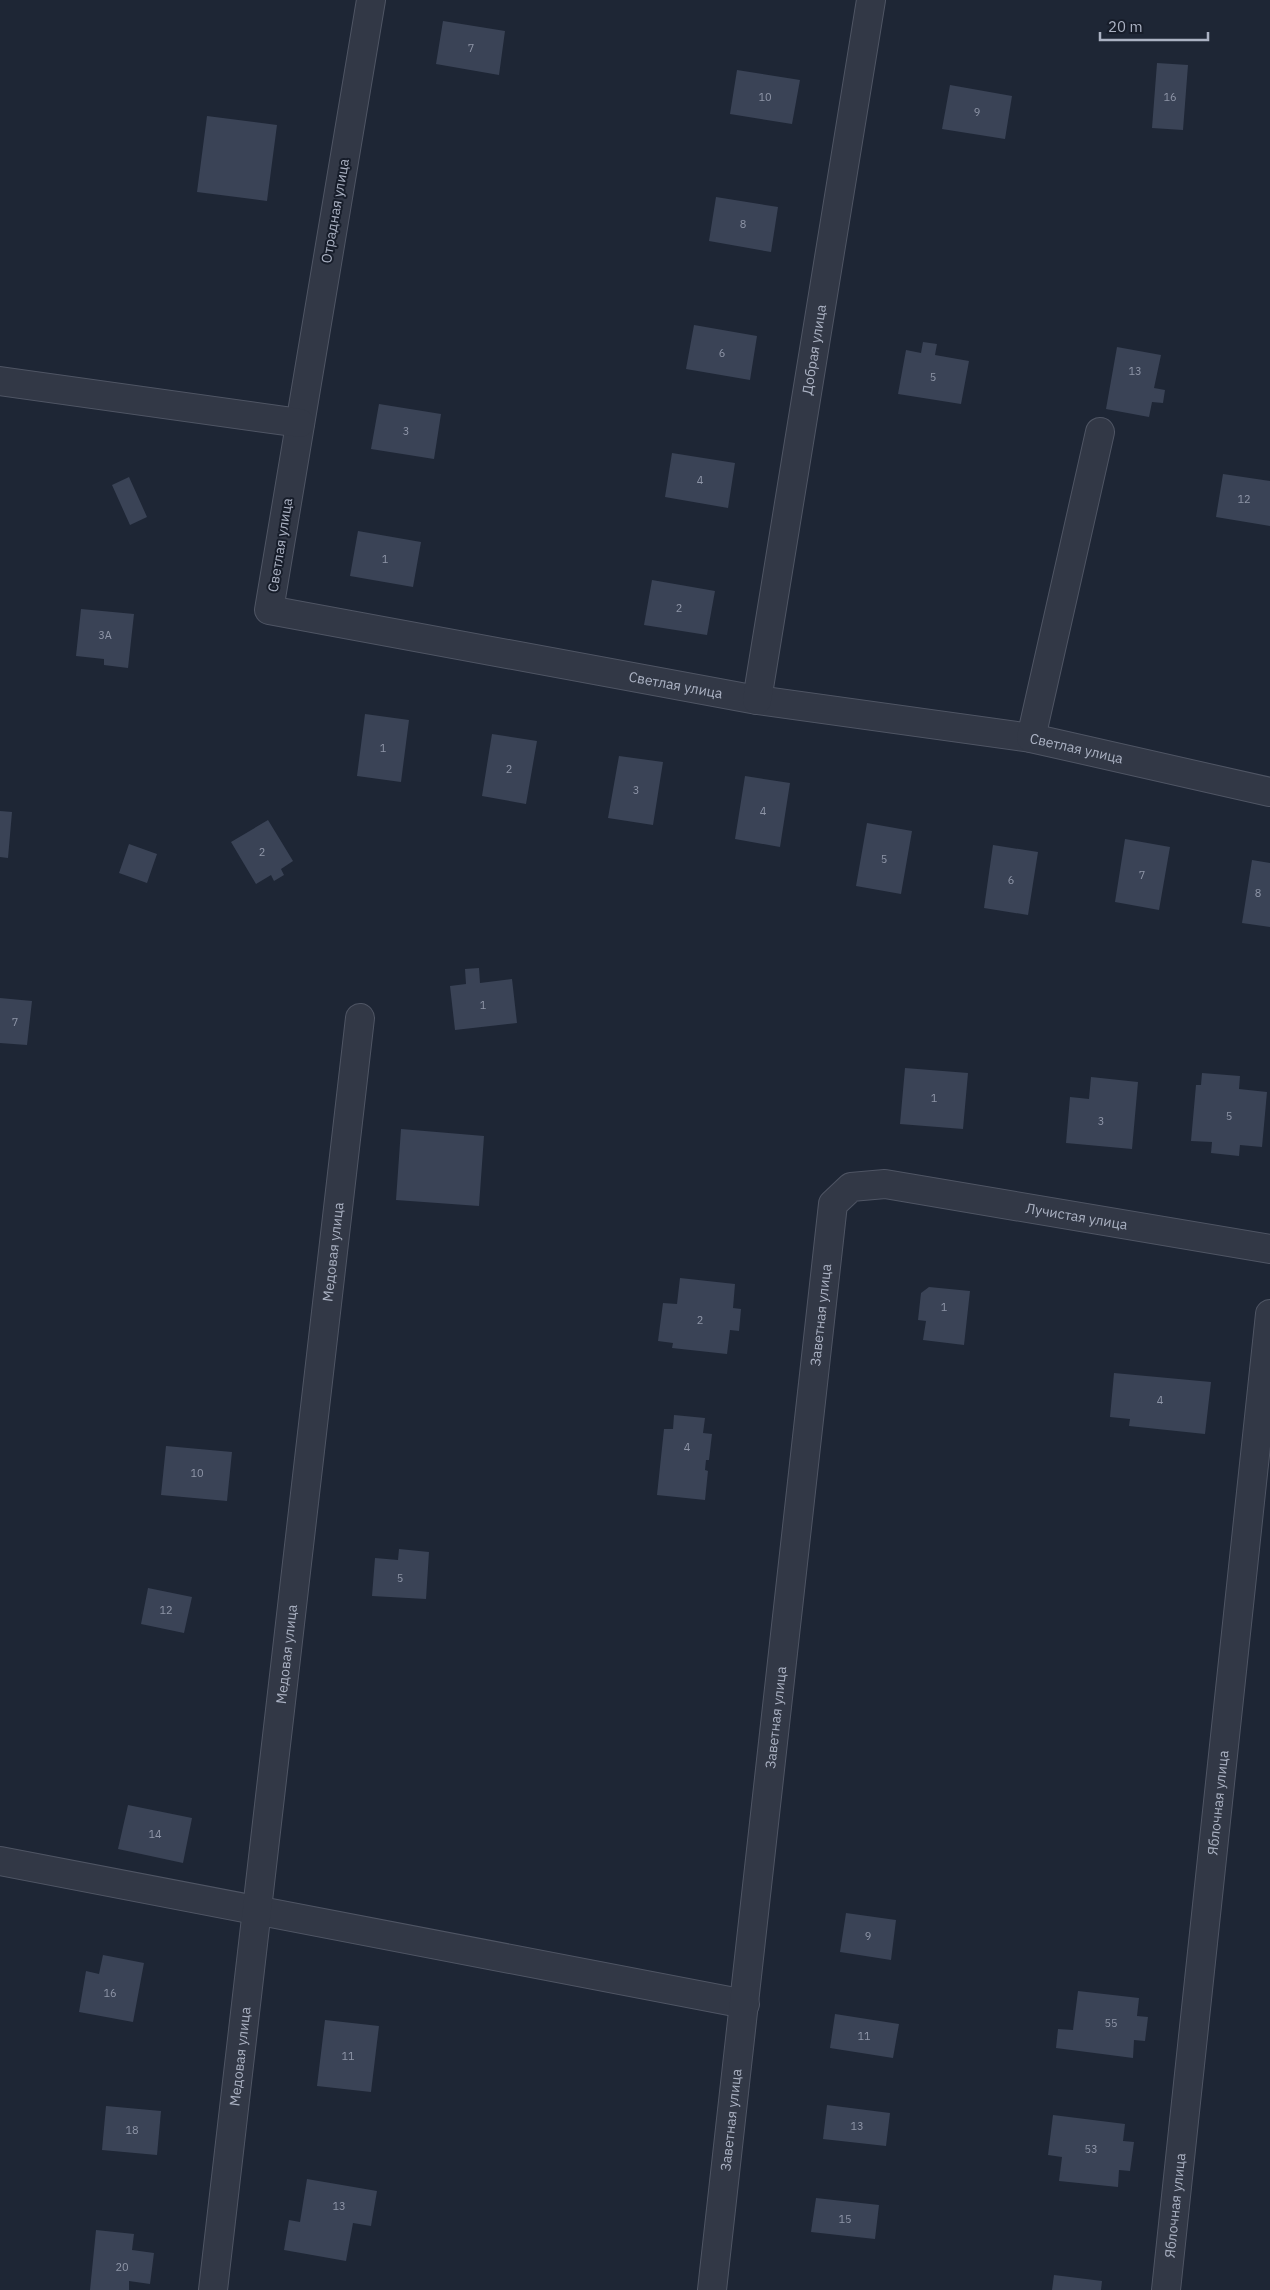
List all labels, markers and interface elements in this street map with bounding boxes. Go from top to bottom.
scale bar [1100,10,1208,42]
text: 20 m [1108,17,1143,36]
house number: 7 [468,41,474,55]
house number: 10 [758,90,772,104]
house number: 16 [1163,90,1177,104]
house number: 9 [974,105,980,119]
street label: Отрадная улица [317,157,353,265]
house number: 8 [740,217,746,231]
street label: Добрая улица [798,303,830,396]
house number: 6 [719,346,725,360]
house number: 13 [1128,364,1142,378]
house number: 5 [930,370,936,384]
house number: 3 [403,424,409,438]
house number: 4 [697,473,704,487]
house number: 12 [1237,492,1251,506]
street label: Светлая улица [264,496,296,593]
house number: 1 [382,552,389,566]
house number: 2 [676,601,682,615]
house number: 3А [98,628,112,642]
street label: Светлая улица [627,668,725,703]
street label: Светлая улица [1028,729,1126,768]
house number: 1 [380,741,387,755]
house number: 2 [506,762,512,776]
house number: 3 [633,783,639,797]
house number: 4 [760,804,767,818]
house number: 2 [259,845,265,859]
house number: 5 [881,852,887,866]
house number: 7 [1139,868,1145,882]
house number: 6 [1008,873,1014,887]
house number: 8 [1255,886,1261,900]
house number: 1 [480,998,487,1012]
house number: 7 [12,1015,18,1029]
house number: 1 [931,1091,938,1105]
house number: 5 [1226,1109,1232,1123]
house number: 3 [1098,1114,1104,1128]
street label: Лучистая улица [1024,1199,1129,1234]
street label: Медовая улица [318,1201,348,1303]
street label: Заветная улица [806,1262,835,1367]
house number: 1 [941,1300,948,1314]
house number: 2 [697,1313,703,1327]
house number: 4 [1157,1393,1164,1407]
house number: 4 [684,1440,691,1454]
house number: 10 [190,1466,204,1480]
house number: 5 [397,1571,403,1585]
house number: 12 [159,1603,173,1617]
street label: Медовая улица [272,1603,301,1705]
street label: Заветная улица [761,1665,790,1770]
street label: Яблочная улица [1203,1749,1233,1856]
house number: 14 [148,1827,162,1841]
house number: 9 [865,1929,871,1943]
house number: 16 [103,1986,117,2000]
street label: Медовая улица [225,2005,255,2107]
house number: 55 [1104,2016,1118,2030]
house number: 11 [857,2029,871,2043]
house number: 11 [341,2049,355,2063]
street label: Заветная улица [716,2067,746,2172]
house number: 13 [850,2119,864,2133]
house number: 18 [125,2123,139,2137]
house number: 53 [1084,2142,1098,2156]
street label: Яблочная улица [1160,2152,1190,2259]
house number: 13 [332,2199,346,2213]
house number: 15 [838,2212,852,2226]
house number: 20 [115,2260,129,2274]

